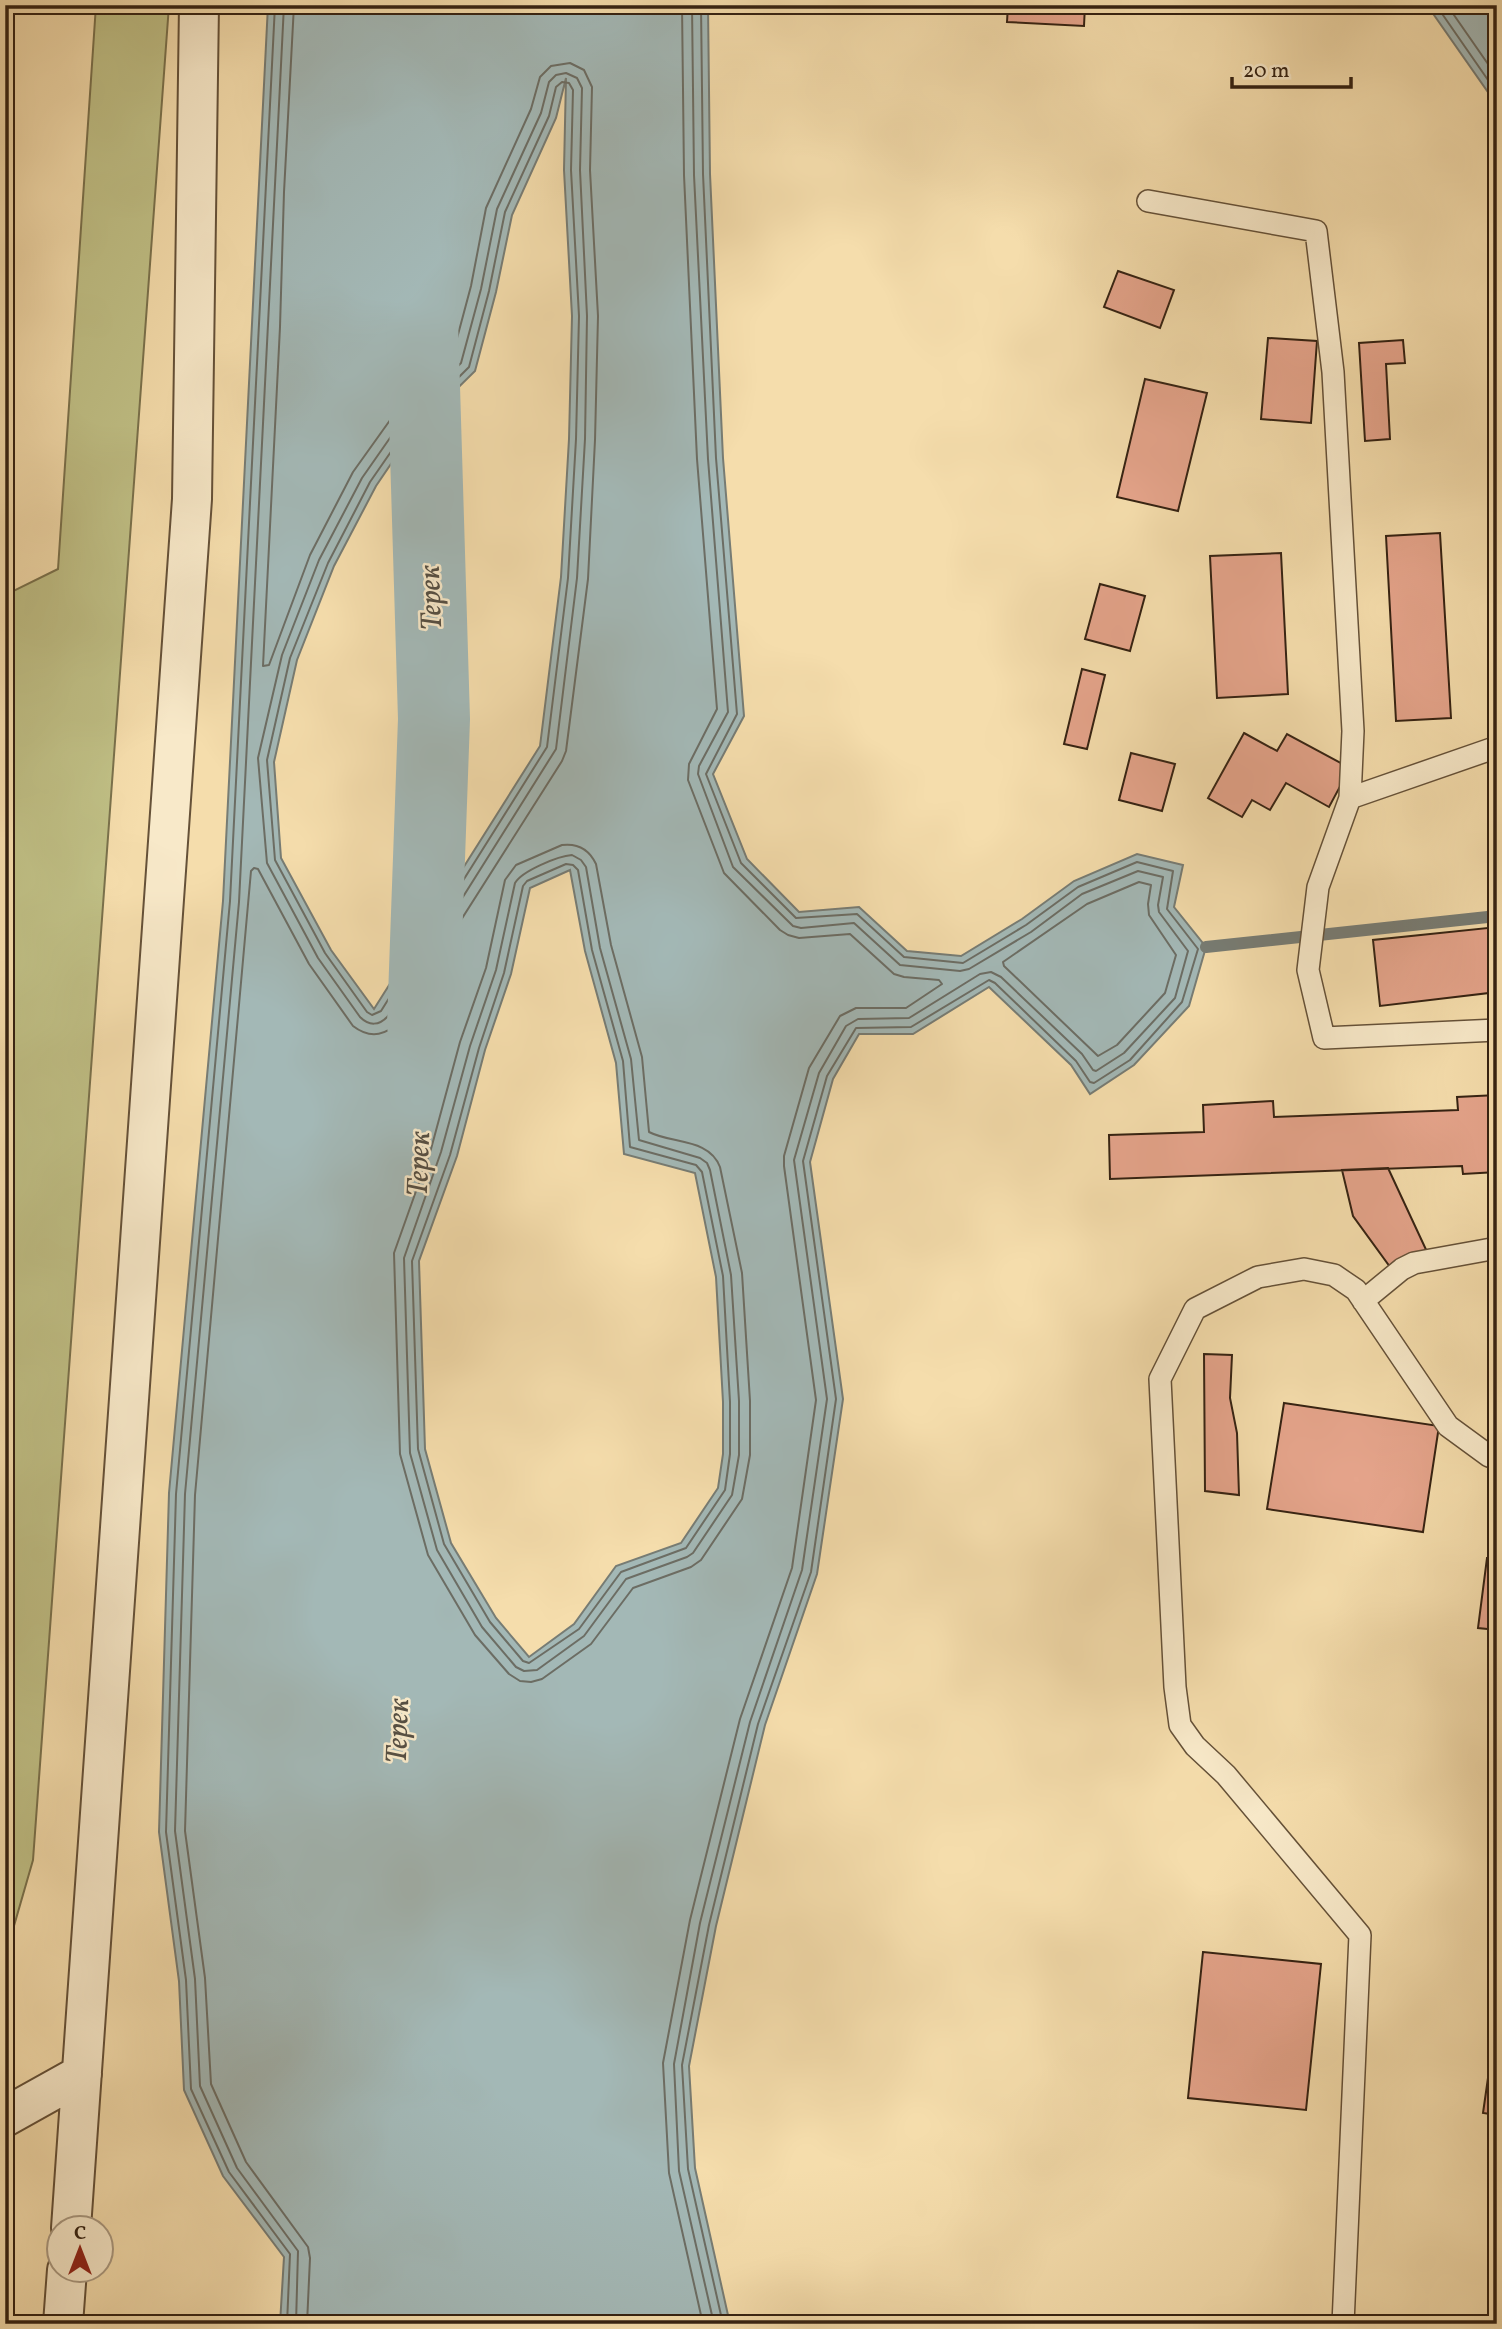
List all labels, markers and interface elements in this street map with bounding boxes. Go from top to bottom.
scale bar [1232,46,1352,90]
text: 20 m [1243,57,1289,86]
water label: Терек [410,564,454,631]
water label: Терек [398,1130,442,1197]
water label: Терек [377,1697,421,1764]
north arrow [46,2214,116,2284]
text: С [74,2221,86,2247]

